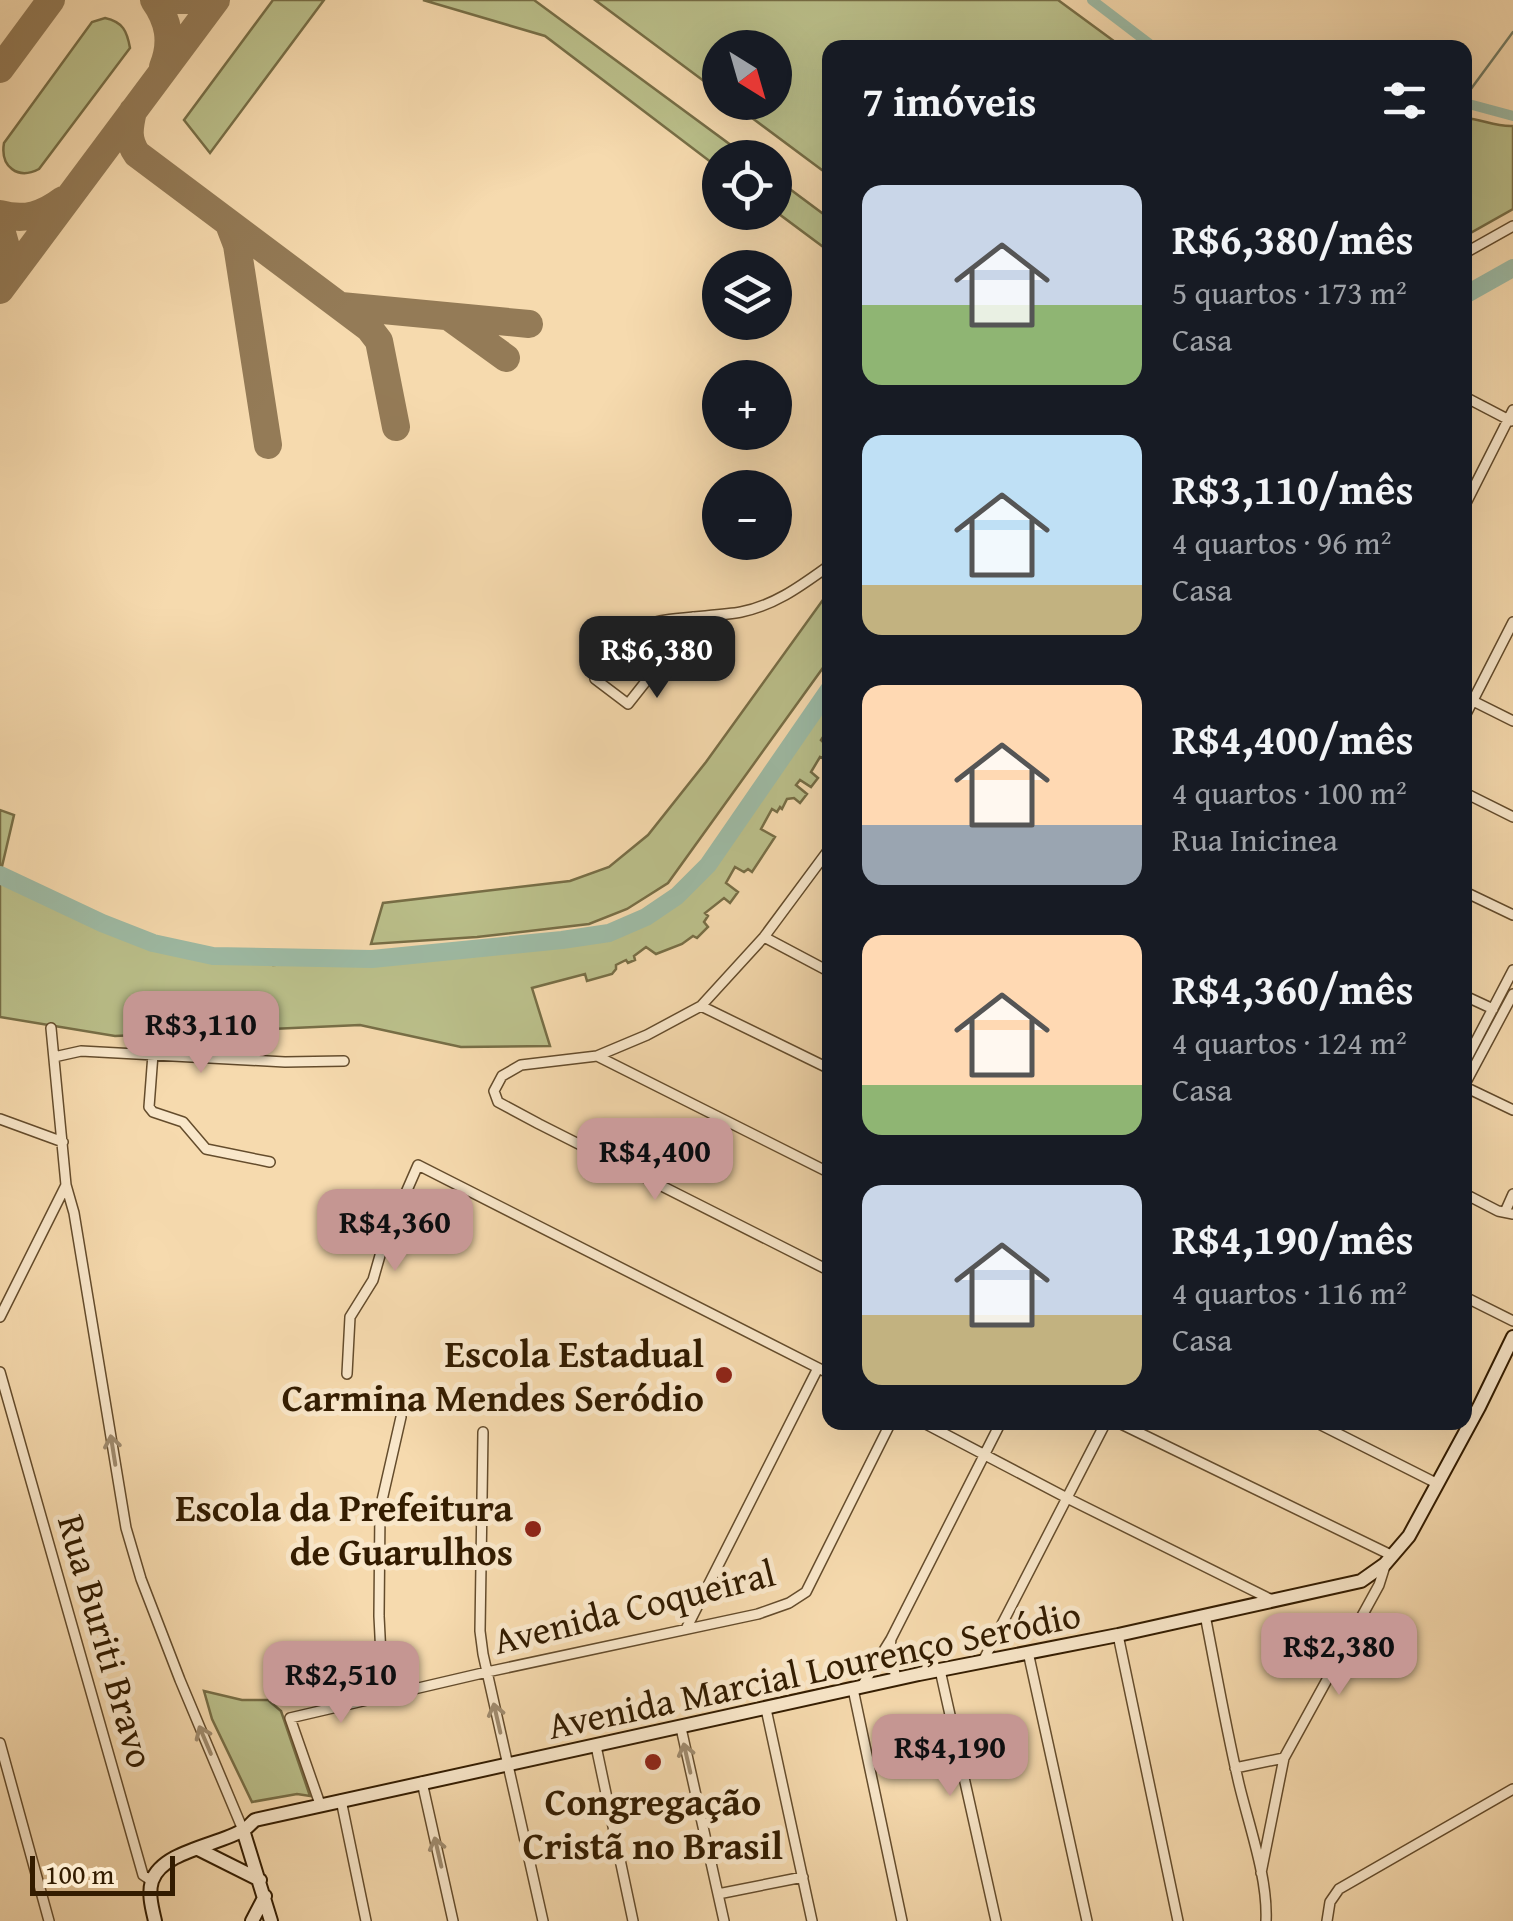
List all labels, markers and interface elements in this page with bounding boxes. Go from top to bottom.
north arrow [702,30,792,120]
map controls [702,30,792,560]
text: 7 imóveis [862,70,1037,131]
icon: filters [1377,73,1432,128]
button: locate [702,140,792,230]
text: R$6,380/mês [1172,208,1413,269]
icon: home [942,225,1062,345]
button: layers [702,250,792,340]
text: 5 quartos · 173 m² [1172,269,1407,316]
text: Casa [1172,316,1232,363]
button: + [702,360,792,450]
text: R$3,110/mês [1172,458,1413,519]
button: − [702,470,792,560]
icon: home [942,475,1062,595]
text: 4 quartos · 96 m² [1172,519,1391,566]
text: Casa [1172,566,1232,613]
pin: R$6,380 [565,616,749,701]
text: R$6,380 [601,625,713,672]
text: R$4,400/mês [1172,708,1413,769]
icon: home [942,725,1062,845]
text: 4 quartos · 100 m² [1172,769,1407,816]
text: Rua Inicinea [1172,816,1338,863]
text: R$4,360/mês [1172,958,1413,1019]
icon: home [942,975,1062,1095]
pin: R$3,110 [109,991,293,1076]
text: R$3,110 [145,1000,257,1047]
text: 4 quartos · 124 m² [1172,1019,1407,1066]
text: Casa [1172,1066,1232,1113]
pin: R$4,400 [563,1118,747,1203]
text: R$4,400 [599,1127,711,1174]
pin: R$4,360 [303,1189,487,1274]
text: R$4,360 [339,1198,451,1245]
text: R$4,190/mês [1172,1208,1413,1269]
icon: home [942,1225,1062,1345]
text: 4 quartos · 116 m² [1172,1269,1407,1316]
text: Casa [1172,1316,1232,1363]
place label: Escola Estadual Carmina Mendes Seródio [282,1325,704,1425]
marker: Escola Estadual Carmina Mendes Seródio [713,1364,735,1386]
one-way arrow [103,1435,121,1467]
place label: Escola da Prefeitura de Guarulhos [175,1479,514,1579]
street label: Rua Buriti Bravo [44,1508,170,1774]
marker: Escola da Prefeitura de Guarulhos [522,1518,544,1540]
street label: Avenida Coqueiral [487,1544,781,1668]
street label: Avenida Marcial Lourenço Seródio [542,1585,1086,1753]
pin: R$2,380 [1247,1613,1431,1698]
text: R$2,380 [1283,1622,1395,1669]
pin: R$2,510 [249,1641,433,1726]
text: R$2,510 [285,1650,397,1697]
one-way arrow [487,1703,505,1735]
pin: R$4,190 [858,1714,1042,1799]
text: R$4,190 [894,1723,1006,1770]
one-way arrow [195,1726,213,1756]
one-way arrow [677,1742,695,1774]
marker: Congregação Cristã no Brasil [642,1751,664,1773]
place label: Congregação Cristã no Brasil [523,1773,783,1873]
one-way arrow [427,1837,446,1869]
scale bar [30,1851,175,1896]
text: 100 m [45,1853,114,1894]

